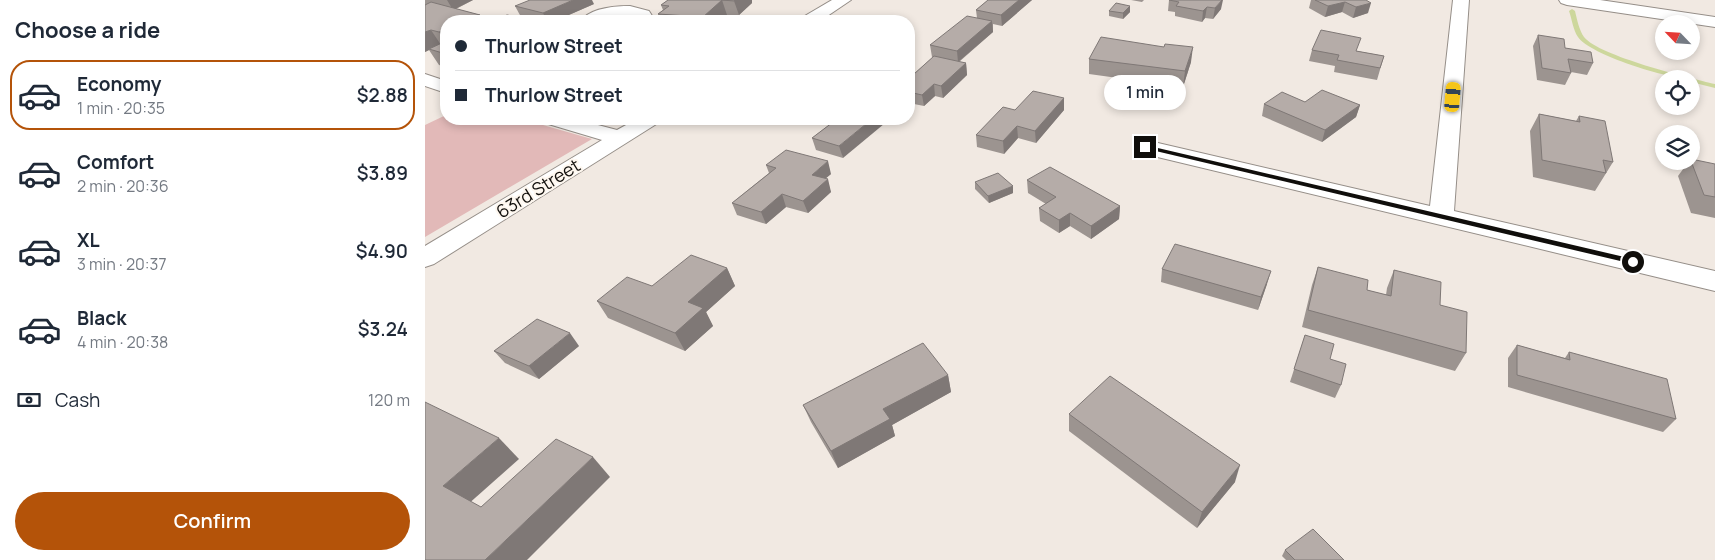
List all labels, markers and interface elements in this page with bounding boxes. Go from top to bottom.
text: Choose a ride [15,15,160,45]
north arrow [1655,15,1700,60]
map controls [1655,15,1700,170]
text: Thurlow Street [485,33,623,59]
button: locate [1655,70,1700,115]
text: Economy [77,71,161,97]
icon: car [17,73,62,118]
callout: 1 min [1104,74,1186,110]
text: 1 min [1126,81,1164,103]
car [1444,81,1461,113]
text: $2.88 [357,82,408,108]
text: Thurlow Street [485,82,623,108]
text: 1 min · 20:35 [77,97,165,119]
button: layers [1655,125,1700,170]
route end [1134,136,1156,158]
text: Comfort [77,149,154,175]
icon: car [17,151,62,196]
street label: 63rd Street [492,153,584,223]
text: $3.89 [357,160,408,186]
text: 2 min · 20:36 [77,175,169,197]
text: XL [77,227,100,253]
icon: car [17,229,62,274]
text: $4.90 [356,238,408,264]
route start [1622,251,1644,273]
text: 3 min · 20:37 [77,253,166,275]
text: Black [77,305,126,331]
icon: car [17,307,62,352]
text: $3.24 [358,316,408,342]
text: 4 min · 20:38 [77,331,168,353]
icon: cash [15,386,43,414]
text: Cash [55,387,100,413]
text: 120 m [368,389,410,411]
button: Confirm [15,492,410,550]

